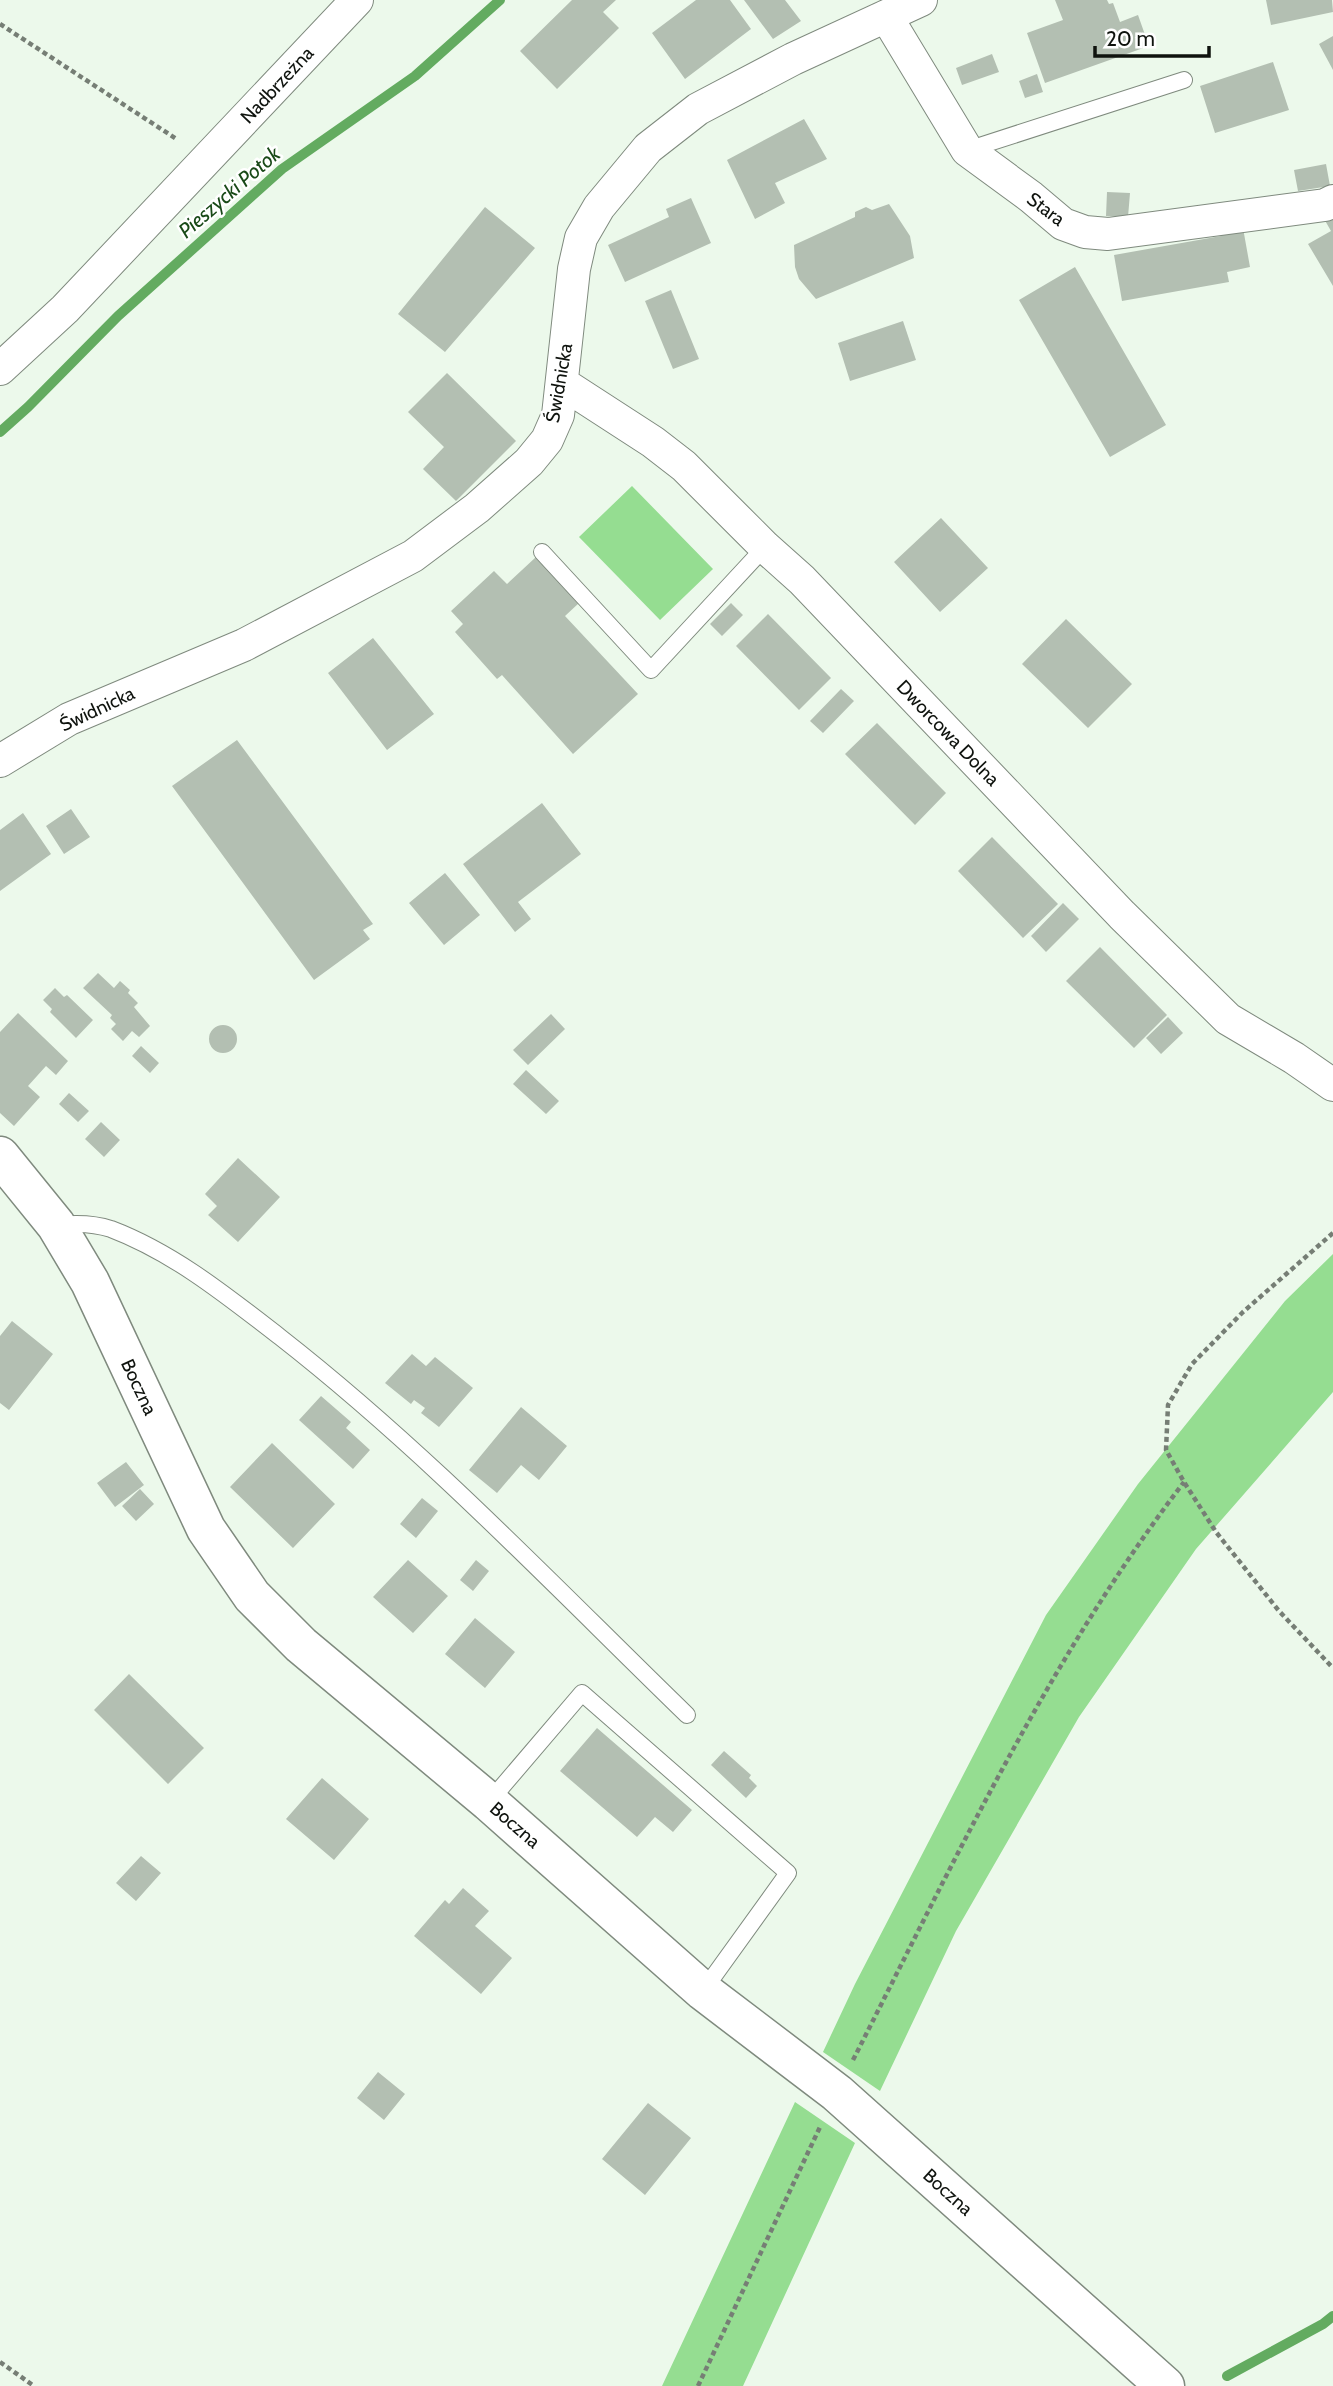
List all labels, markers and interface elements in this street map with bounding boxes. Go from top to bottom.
scale bar [1095,14,1209,58]
text: 20 m [1106,26,1155,51]
street label: Nadbrzeżna [236,42,318,128]
water label: Pieszycki Potok [173,140,286,243]
street label: Stara [1023,187,1069,231]
street label: Świdnicka [540,341,577,425]
street label: Dworcowa Dolna [892,675,1004,791]
street label: Świdnicka [55,681,138,736]
street label: Boczna [116,1355,162,1419]
street label: Boczna [485,1797,545,1853]
street label: Boczna [918,2164,978,2220]

